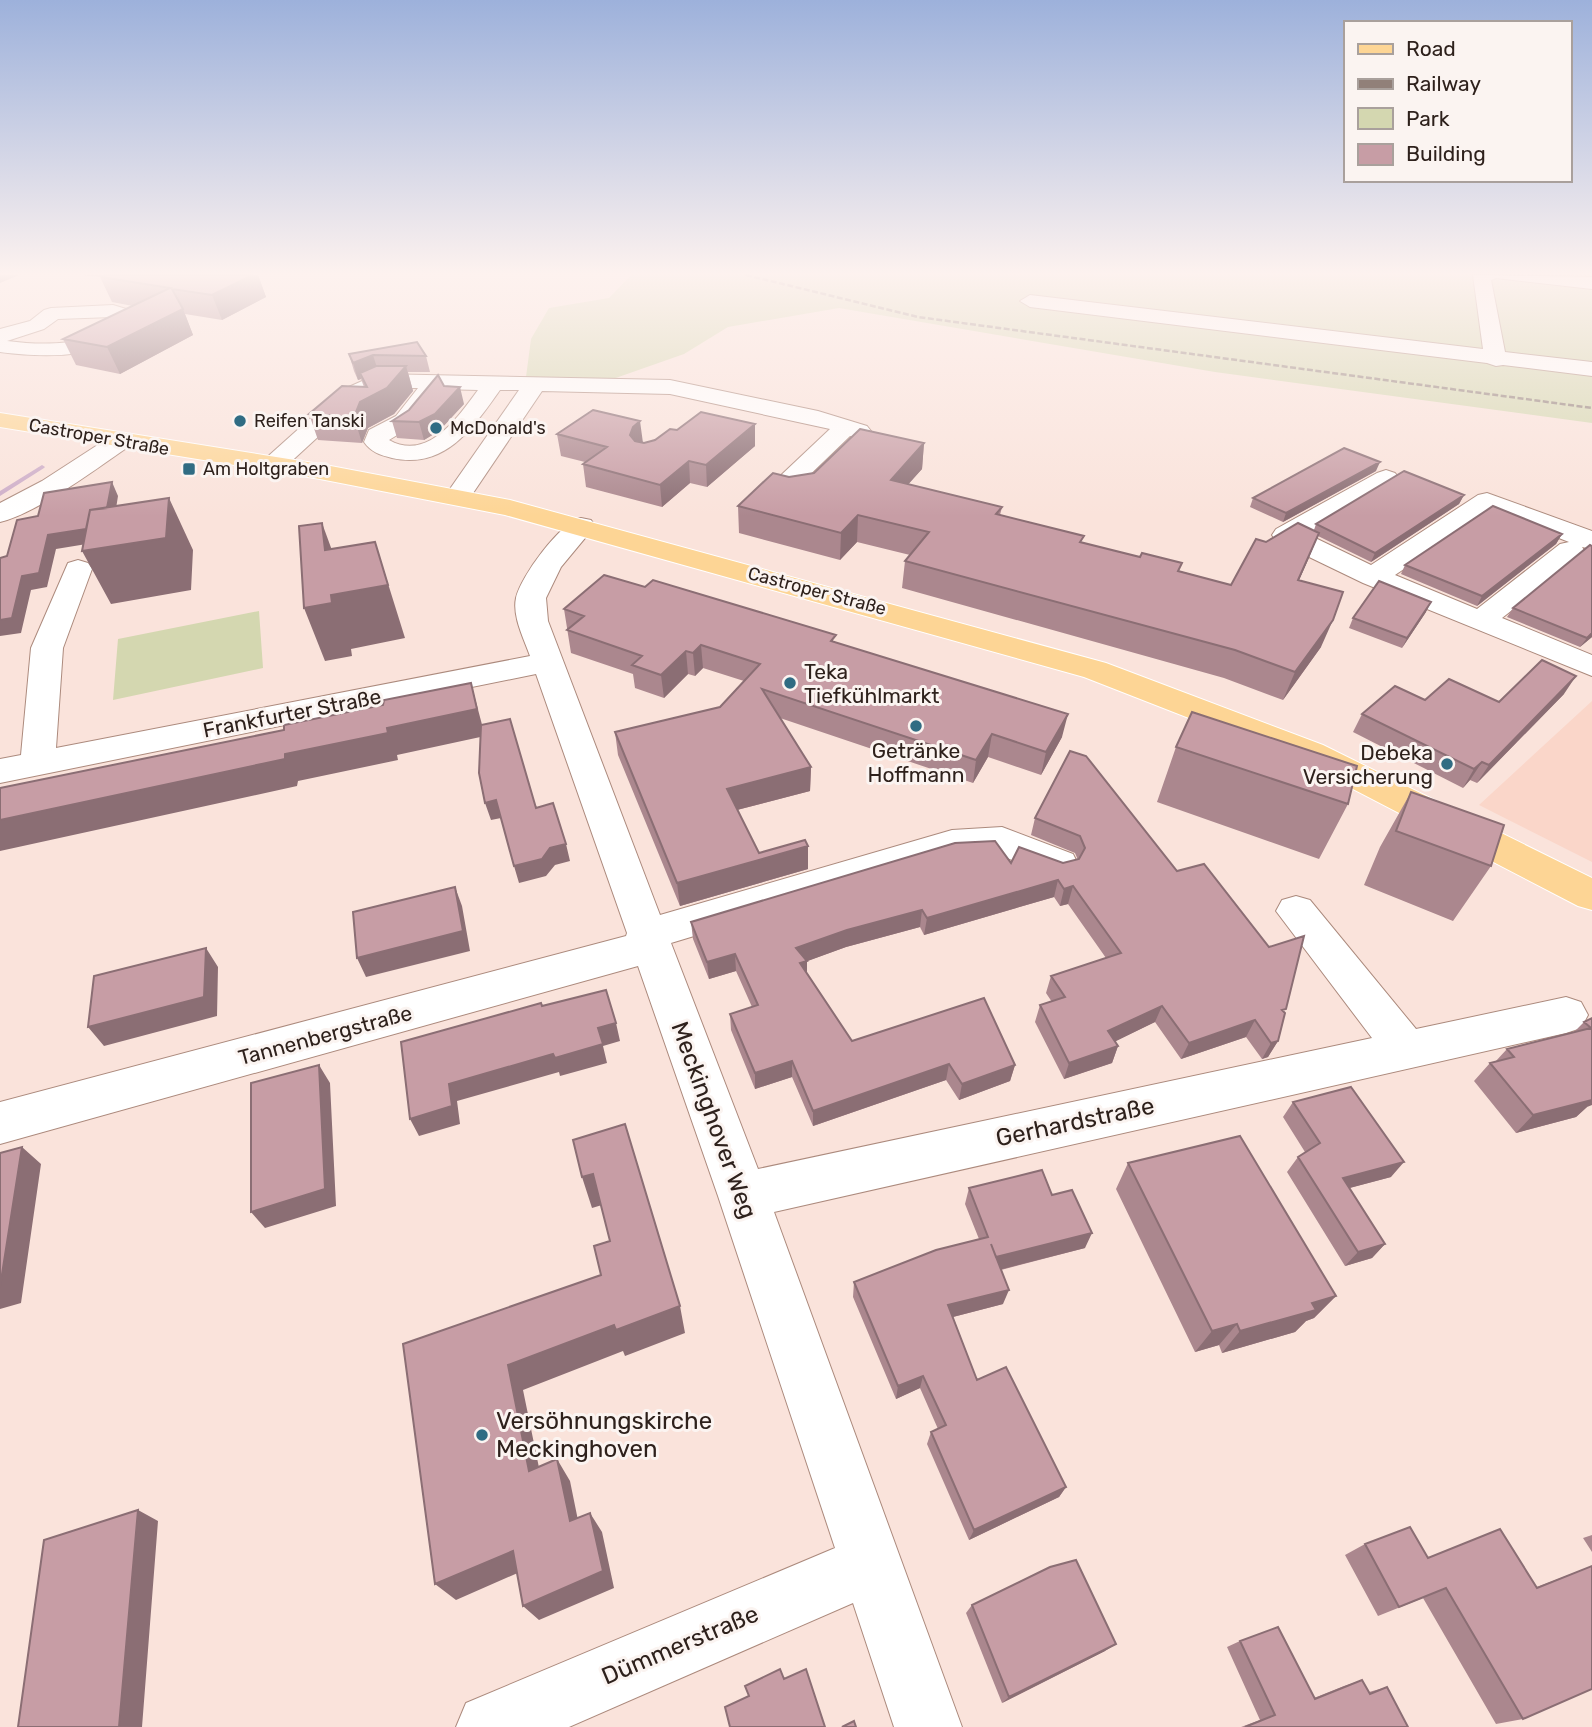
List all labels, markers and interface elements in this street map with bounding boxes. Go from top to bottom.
legend [1344,21,1571,182]
text: Road [1406,36,1456,61]
text: Railway [1406,71,1481,96]
text: Park [1406,106,1450,131]
text: Building [1406,141,1486,166]
place label: Reifen Tanski [254,410,364,432]
marker: Reifen Tanski [232,413,248,429]
street label: Castroper Straße [27,414,171,460]
place label: McDonald's [450,417,546,439]
marker: McDonald's [428,420,444,436]
place label: Am Holtgraben [203,458,329,480]
marker: Am Holtgraben [181,461,197,477]
street label: Castroper Straße [745,562,889,620]
place label: Teka Tiefkühlmarkt [804,659,940,708]
marker: Teka Tiefkühlmarkt [782,675,798,691]
street label: Frankfurter Straße [201,683,383,743]
marker: Getränke Hoffmann [908,718,924,734]
place label: Getränke Hoffmann [867,738,965,787]
place label: Debeka Versicherung [1303,740,1433,789]
marker: Debeka Versicherung [1439,756,1455,772]
street label: Tannenbergstraße [235,1000,415,1070]
street label: Meckinghover Weg [665,1018,763,1222]
street label: Gerhardstraße [993,1092,1157,1152]
place label: Versöhnungskirche Meckinghoven [496,1407,712,1463]
marker: Versöhnungskirche Meckinghoven [474,1427,490,1443]
street label: Dümmerstraße [597,1599,763,1691]

